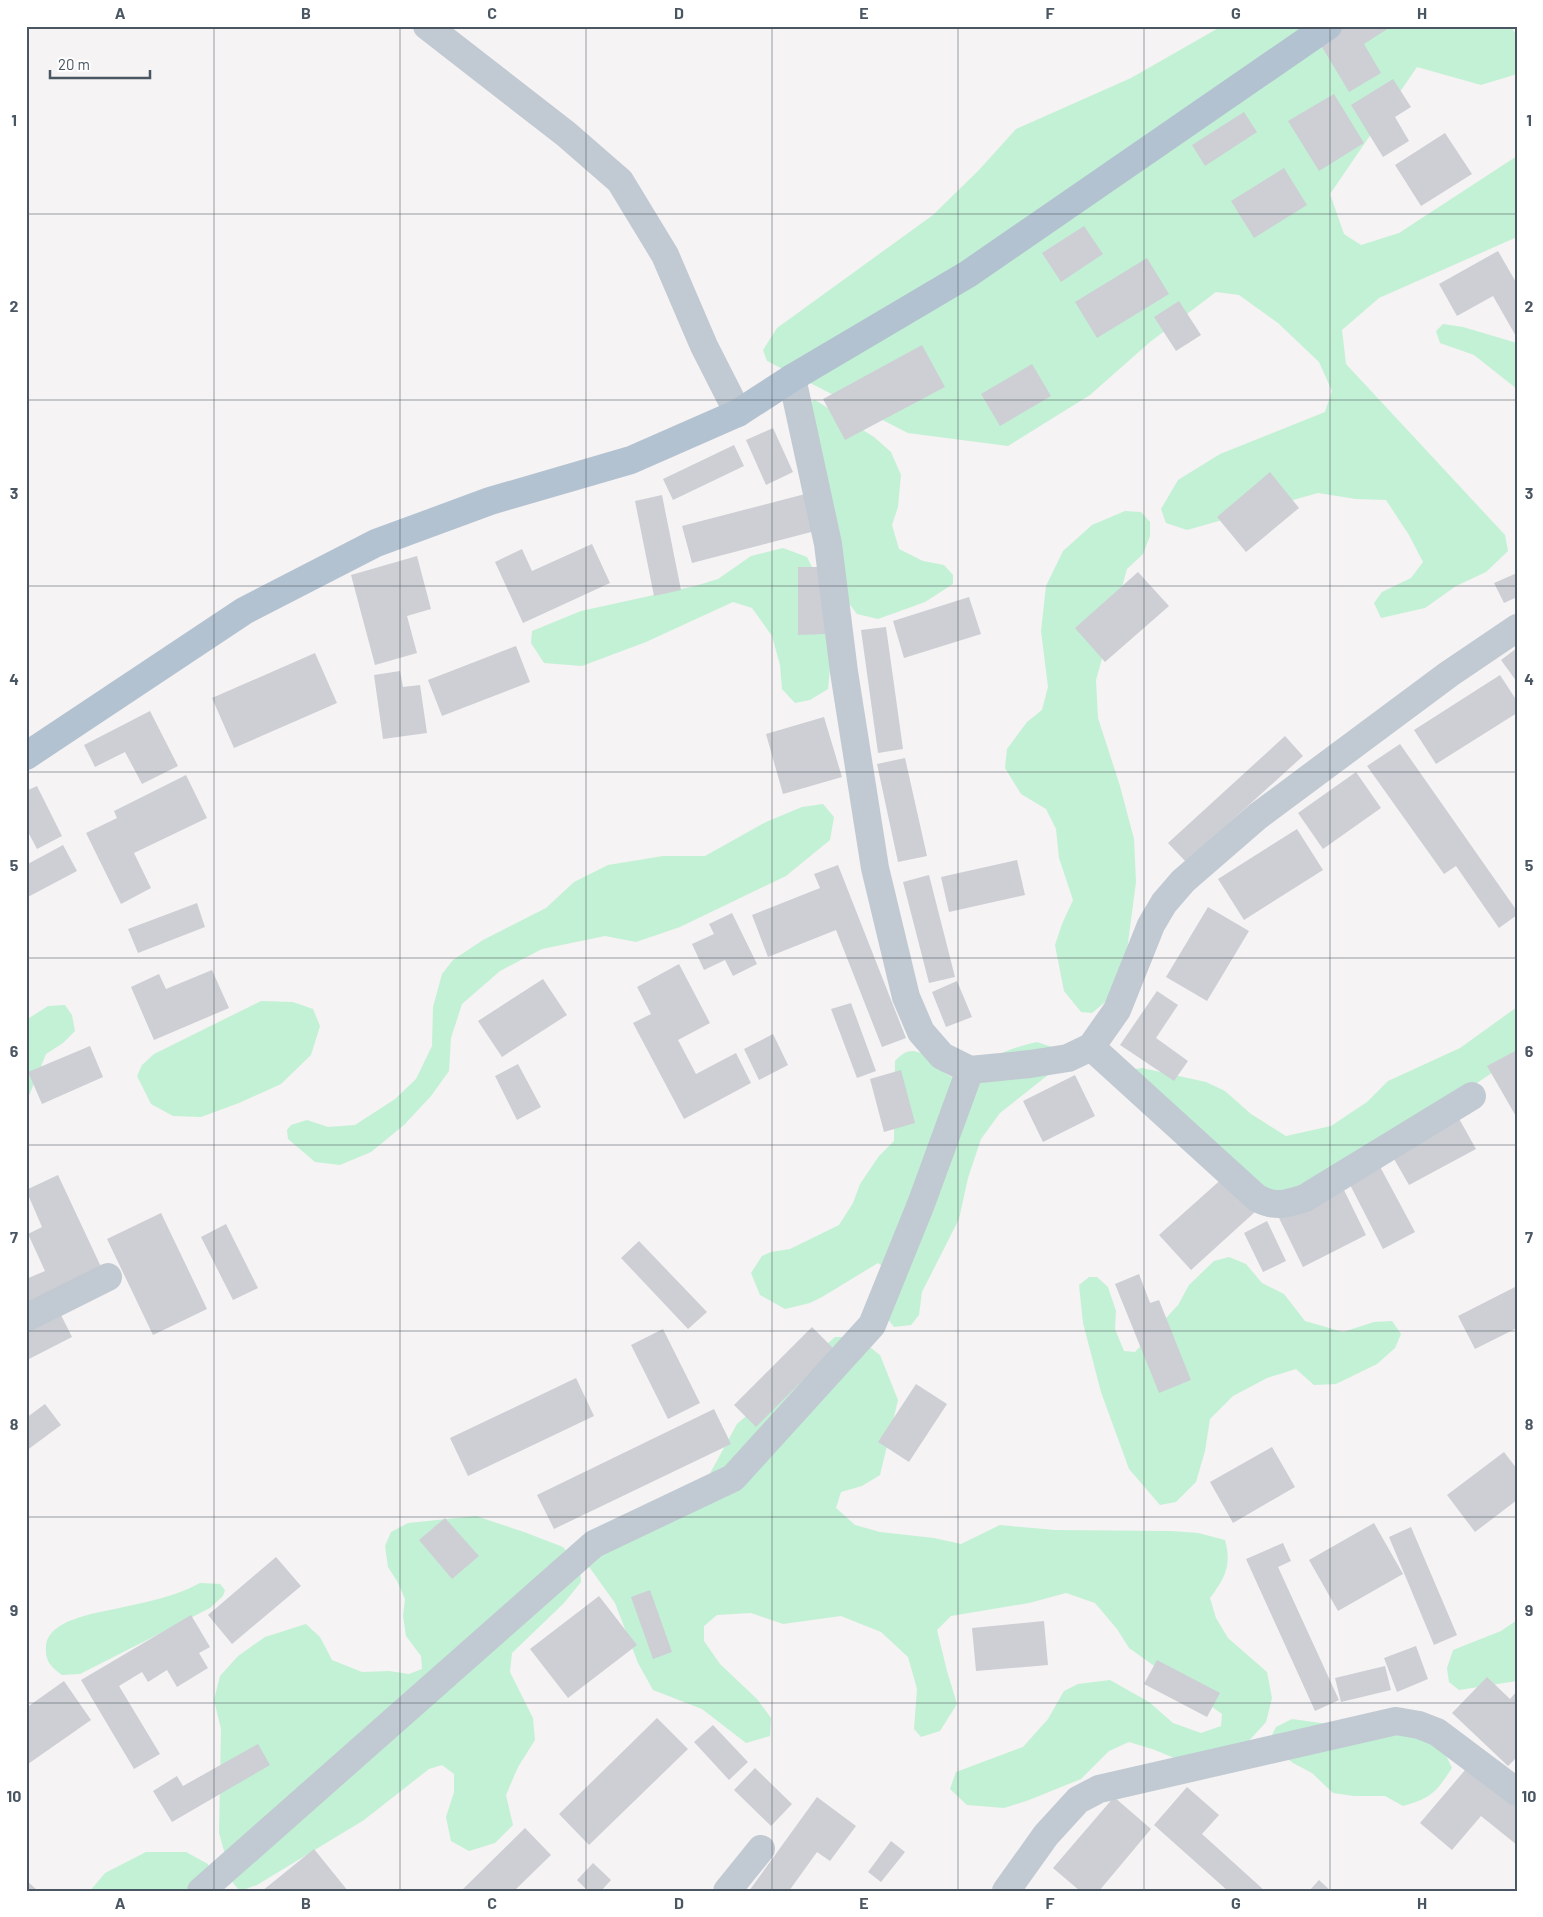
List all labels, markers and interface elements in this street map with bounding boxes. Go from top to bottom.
text: A [115,3,126,22]
text: B [301,3,311,22]
text: C [487,3,497,22]
text: D [674,3,684,22]
text: E [859,3,869,22]
text: F [1046,3,1055,22]
text: G [1231,3,1241,22]
text: H [1417,3,1427,22]
scale bar [50,48,150,80]
text: 20 m [58,55,90,73]
text: 1 [11,110,17,129]
text: 1 [1526,110,1532,129]
text: 2 [10,296,19,315]
text: 2 [1525,296,1534,315]
text: 3 [10,483,18,502]
text: 3 [1525,483,1533,502]
text: 4 [9,669,19,688]
text: 4 [1524,669,1534,688]
text: 5 [10,855,19,874]
text: 5 [1525,855,1534,874]
text: 6 [10,1041,19,1060]
text: 6 [1525,1041,1534,1060]
text: 7 [10,1227,18,1246]
text: 7 [1525,1227,1533,1246]
text: 8 [10,1414,19,1433]
text: 8 [1525,1414,1534,1433]
text: 9 [10,1600,18,1619]
text: 9 [1525,1600,1533,1619]
text: 10 [7,1786,21,1805]
text: 10 [1522,1786,1536,1805]
text: A [115,1893,126,1912]
text: B [301,1893,311,1912]
text: C [487,1893,497,1912]
text: D [674,1893,684,1912]
text: E [859,1893,869,1912]
text: F [1046,1893,1055,1912]
text: G [1231,1893,1241,1912]
text: H [1417,1893,1427,1912]

